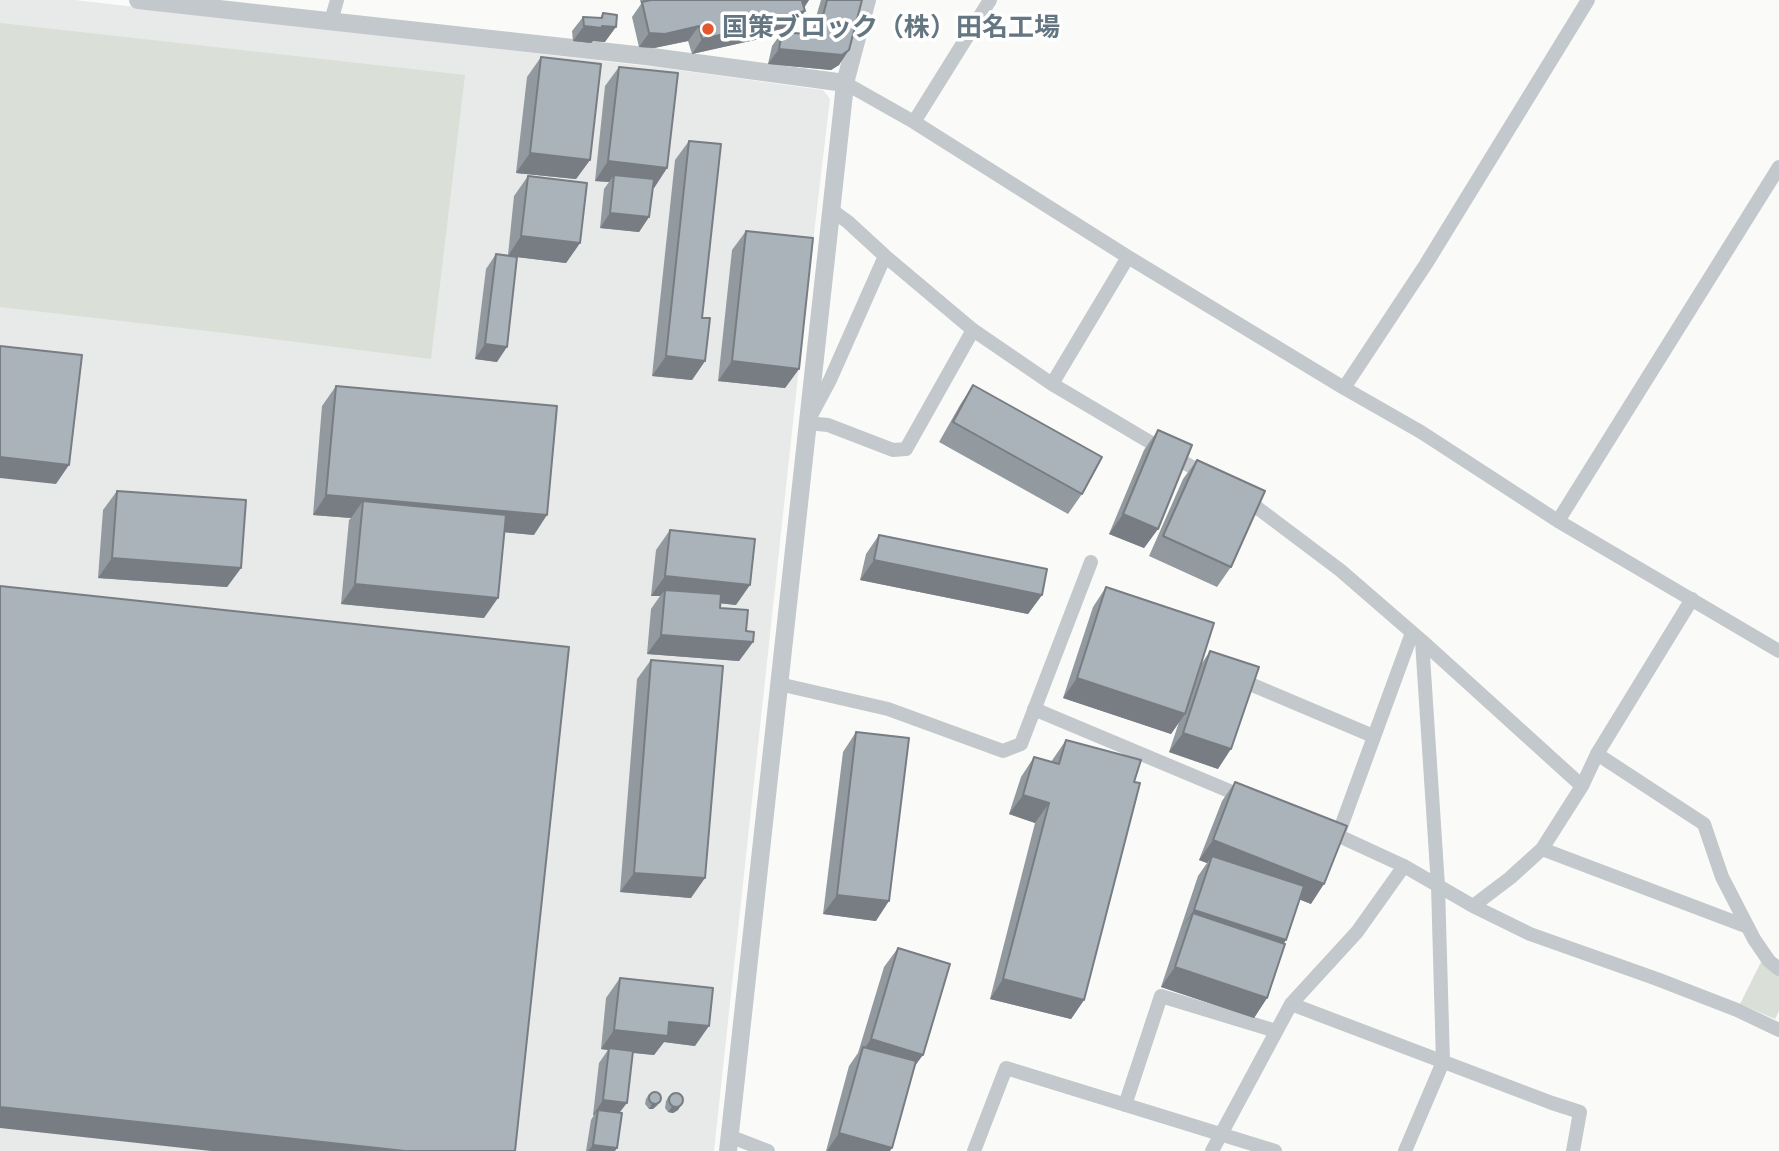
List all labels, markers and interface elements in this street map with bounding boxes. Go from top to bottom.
place label: 国策ブロック（株）田名工場 [722,13,1060,45]
marker: 国策ブロック（株）田名工場 [700,21,716,37]

